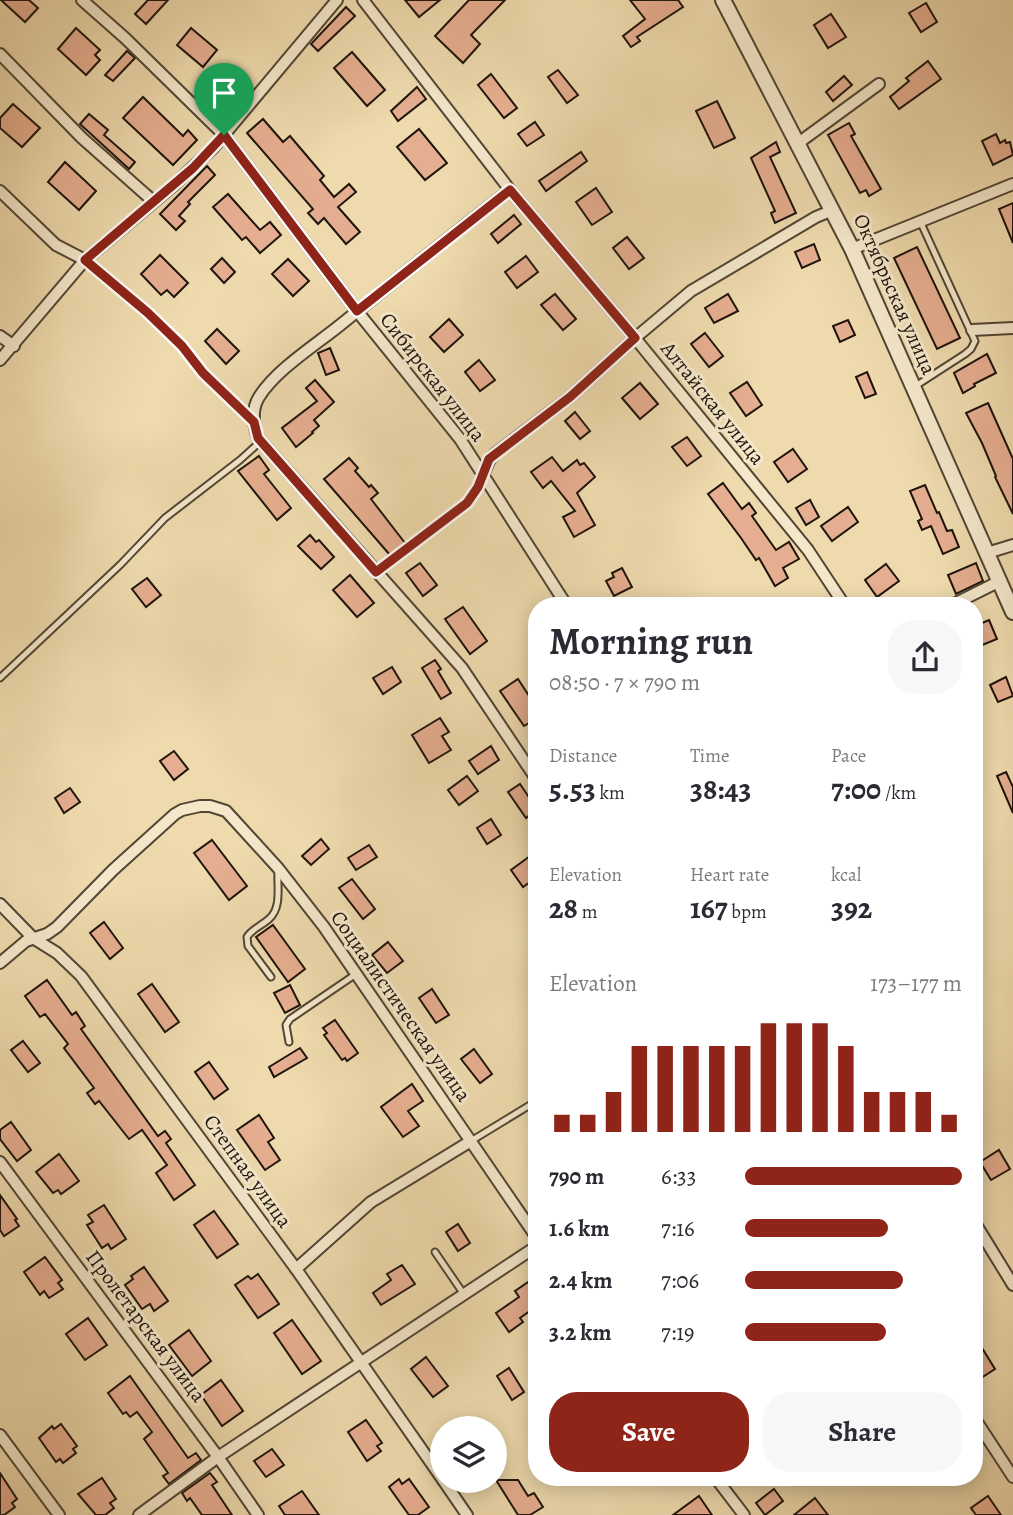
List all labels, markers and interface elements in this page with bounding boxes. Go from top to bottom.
pin [194,63,254,135]
icon: arrive [205,74,243,112]
street label: Октябрьская улица [847,209,943,379]
street label: Сибирская улица [374,307,492,448]
street label: Алтайская улица [654,335,772,471]
text: Morning run [549,615,753,667]
button: share [888,620,962,694]
text: 08:50 · 7 × 790 m [549,667,700,698]
text: Distance [549,743,617,769]
text: Time [690,743,729,769]
text: Pace [831,743,866,769]
text: 5.53 [549,769,596,809]
text: 38:43 [690,769,751,809]
text: 7:00 [831,769,881,809]
text: km [596,780,625,806]
text: /km [881,780,916,806]
text: Elevation [549,862,622,888]
text: Heart rate [690,862,769,888]
text: kcal [831,862,861,888]
text: 28 [549,888,578,928]
text: 167 [690,888,728,928]
text: 392 [831,888,872,928]
text: m [578,899,597,925]
text: bpm [728,899,767,925]
street label: Социалистическая улица [324,905,478,1107]
text: Elevation [549,968,637,999]
text: 173–177 m [870,968,962,999]
street label: Степная улица [197,1109,299,1234]
text: 790 m [549,1161,604,1192]
text: 6:33 [661,1161,696,1192]
text: 1.6 km [549,1213,609,1244]
text: 7:16 [661,1213,695,1244]
street label: Пролетарская улица [80,1244,213,1408]
text: 2.4 km [549,1265,612,1296]
text: 7:06 [661,1265,699,1296]
text: 3.2 km [549,1317,612,1348]
text: 7:19 [661,1317,694,1348]
button: Save [549,1392,749,1472]
button: Share [763,1392,962,1472]
map controls [430,1416,507,1493]
button: layers [430,1416,507,1493]

